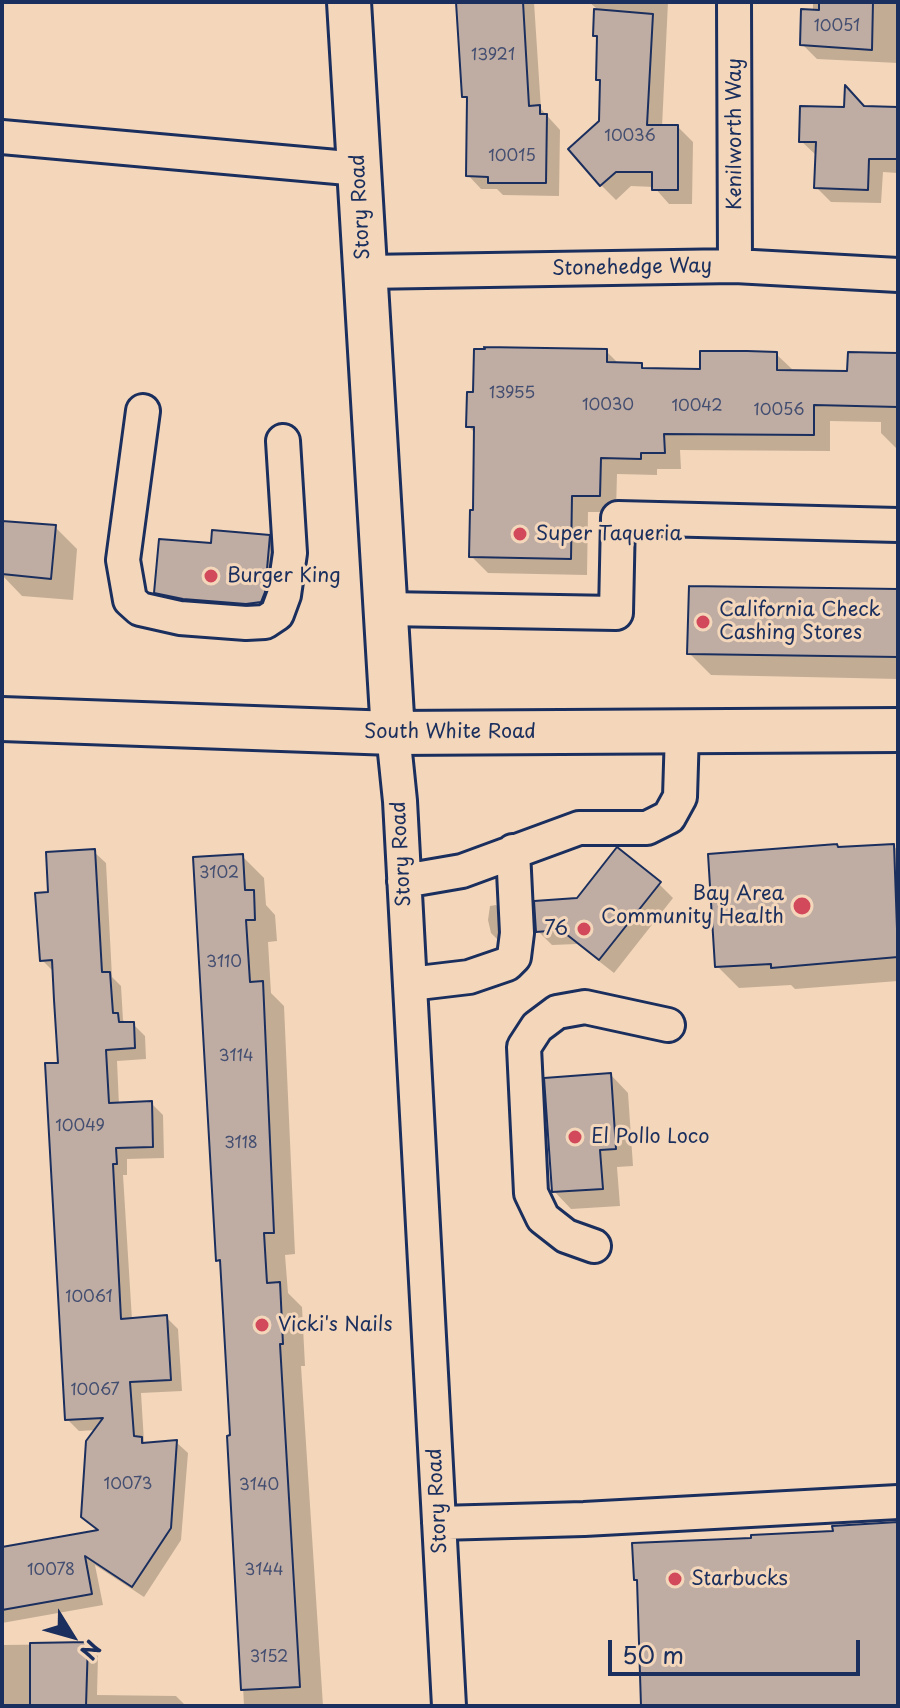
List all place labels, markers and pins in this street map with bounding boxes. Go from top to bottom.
place label: Super Taqueria [536,522,682,546]
marker: Super Taqueria [511,525,529,543]
place label: Burger King [227,564,341,588]
marker: Burger King [202,567,220,585]
place label: California Check Cashing Stores [719,598,881,645]
marker: California Check Cashing Stores [694,613,712,631]
place label: Bay Area Community Health [601,882,784,929]
marker: Bay Area Community Health [791,895,813,917]
place label: 76 [544,917,568,941]
marker: 76 [575,920,593,938]
place label: El Pollo Loco [591,1125,709,1149]
marker: El Pollo Loco [566,1128,584,1146]
place label: Vicki's Nails [278,1313,393,1337]
marker: Vicki's Nails [253,1316,271,1334]
place label: Starbucks [691,1567,788,1591]
marker: Starbucks [666,1570,684,1588]

